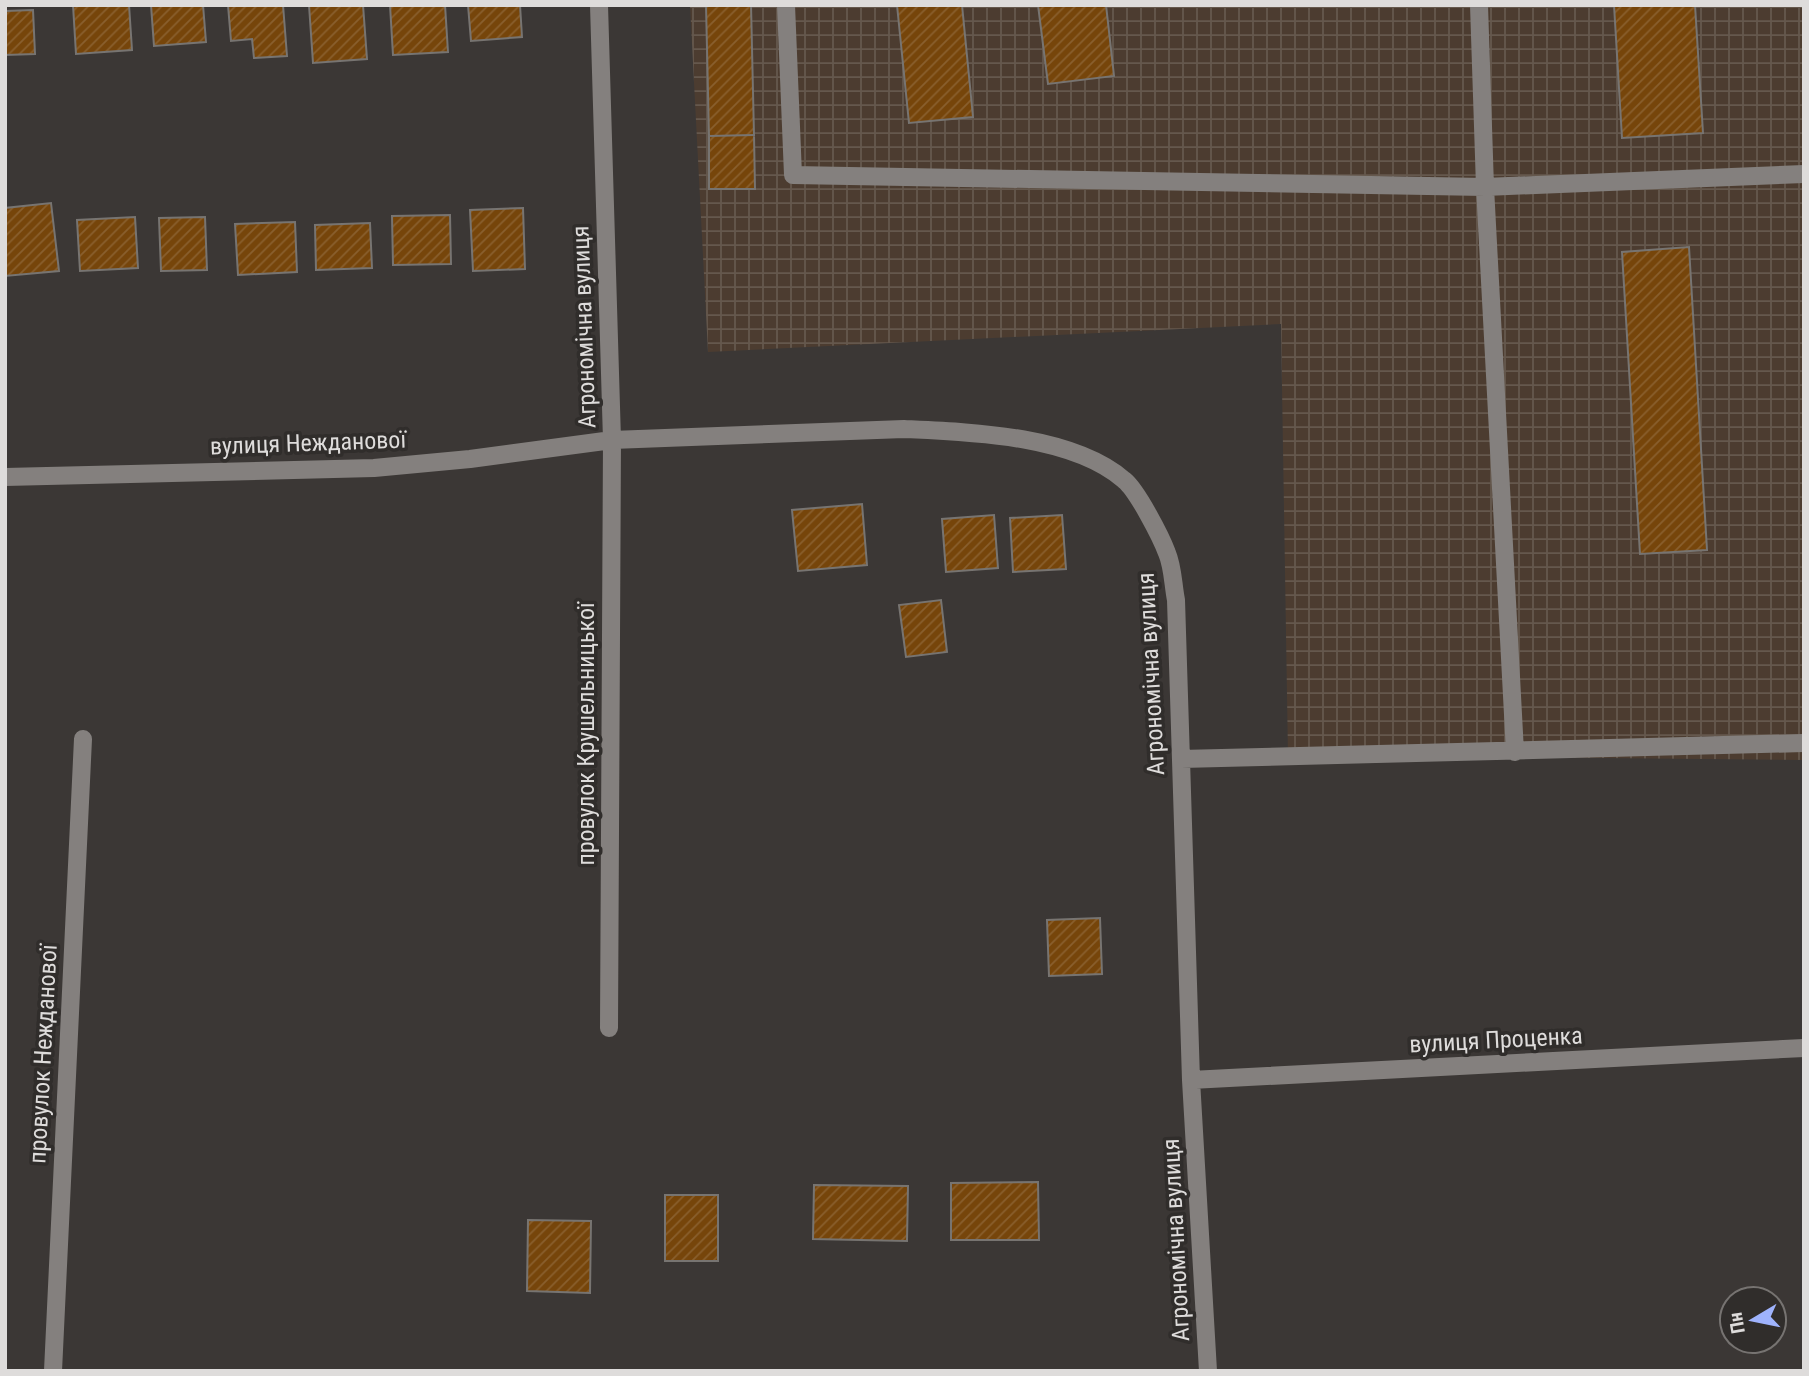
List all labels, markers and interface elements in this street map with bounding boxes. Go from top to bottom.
street label: Агрономічна вулиця [566,225,602,429]
street label: вулиця Нежданової [209,426,408,460]
street label: Агрономічна вулиця [1132,572,1170,776]
street label: провулок Крушельницької [572,601,600,866]
street label: провулок Нежданової [23,942,63,1164]
street label: вулиця Проценка [1409,1021,1583,1059]
street label: Агрономічна вулиця [1157,1138,1195,1342]
north arrow [1718,1285,1788,1355]
text: Пн [1724,1310,1750,1335]

